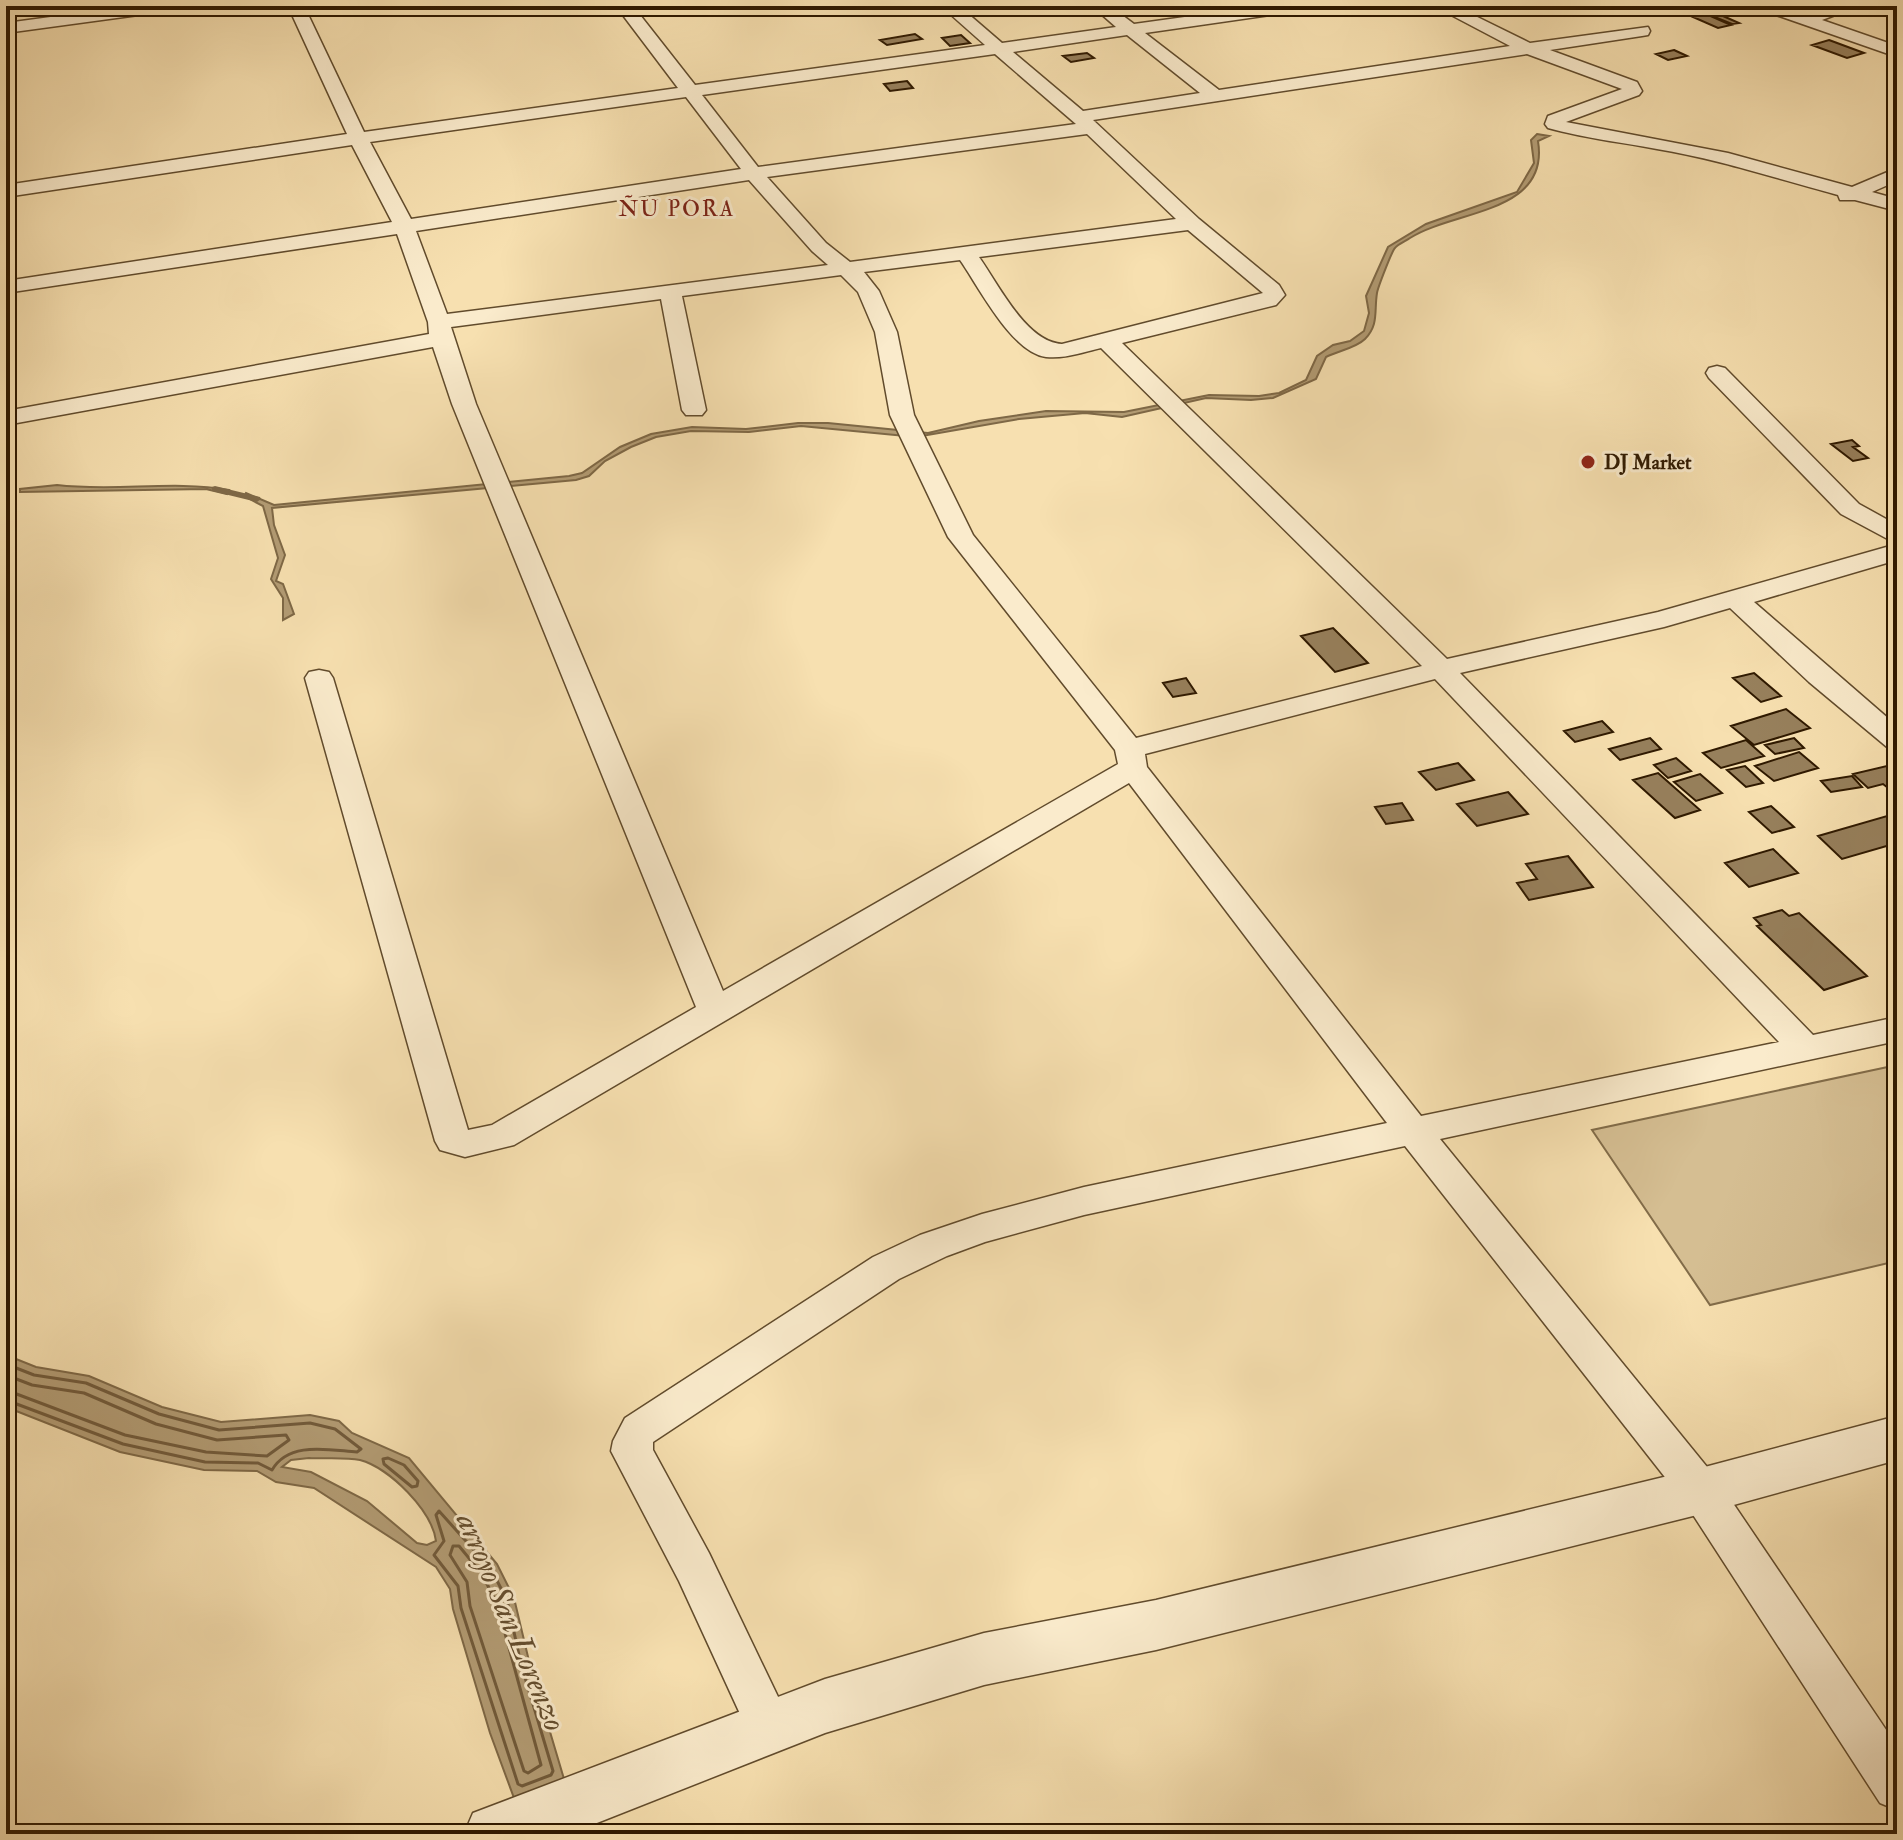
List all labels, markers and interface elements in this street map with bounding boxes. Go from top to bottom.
district label: ÑU PORA [618,194,736,223]
place label: DJ Market [1604,450,1692,475]
marker: DJ Market [1579,453,1597,471]
water label: arroyo San Lorenzo [447,1506,575,1737]

